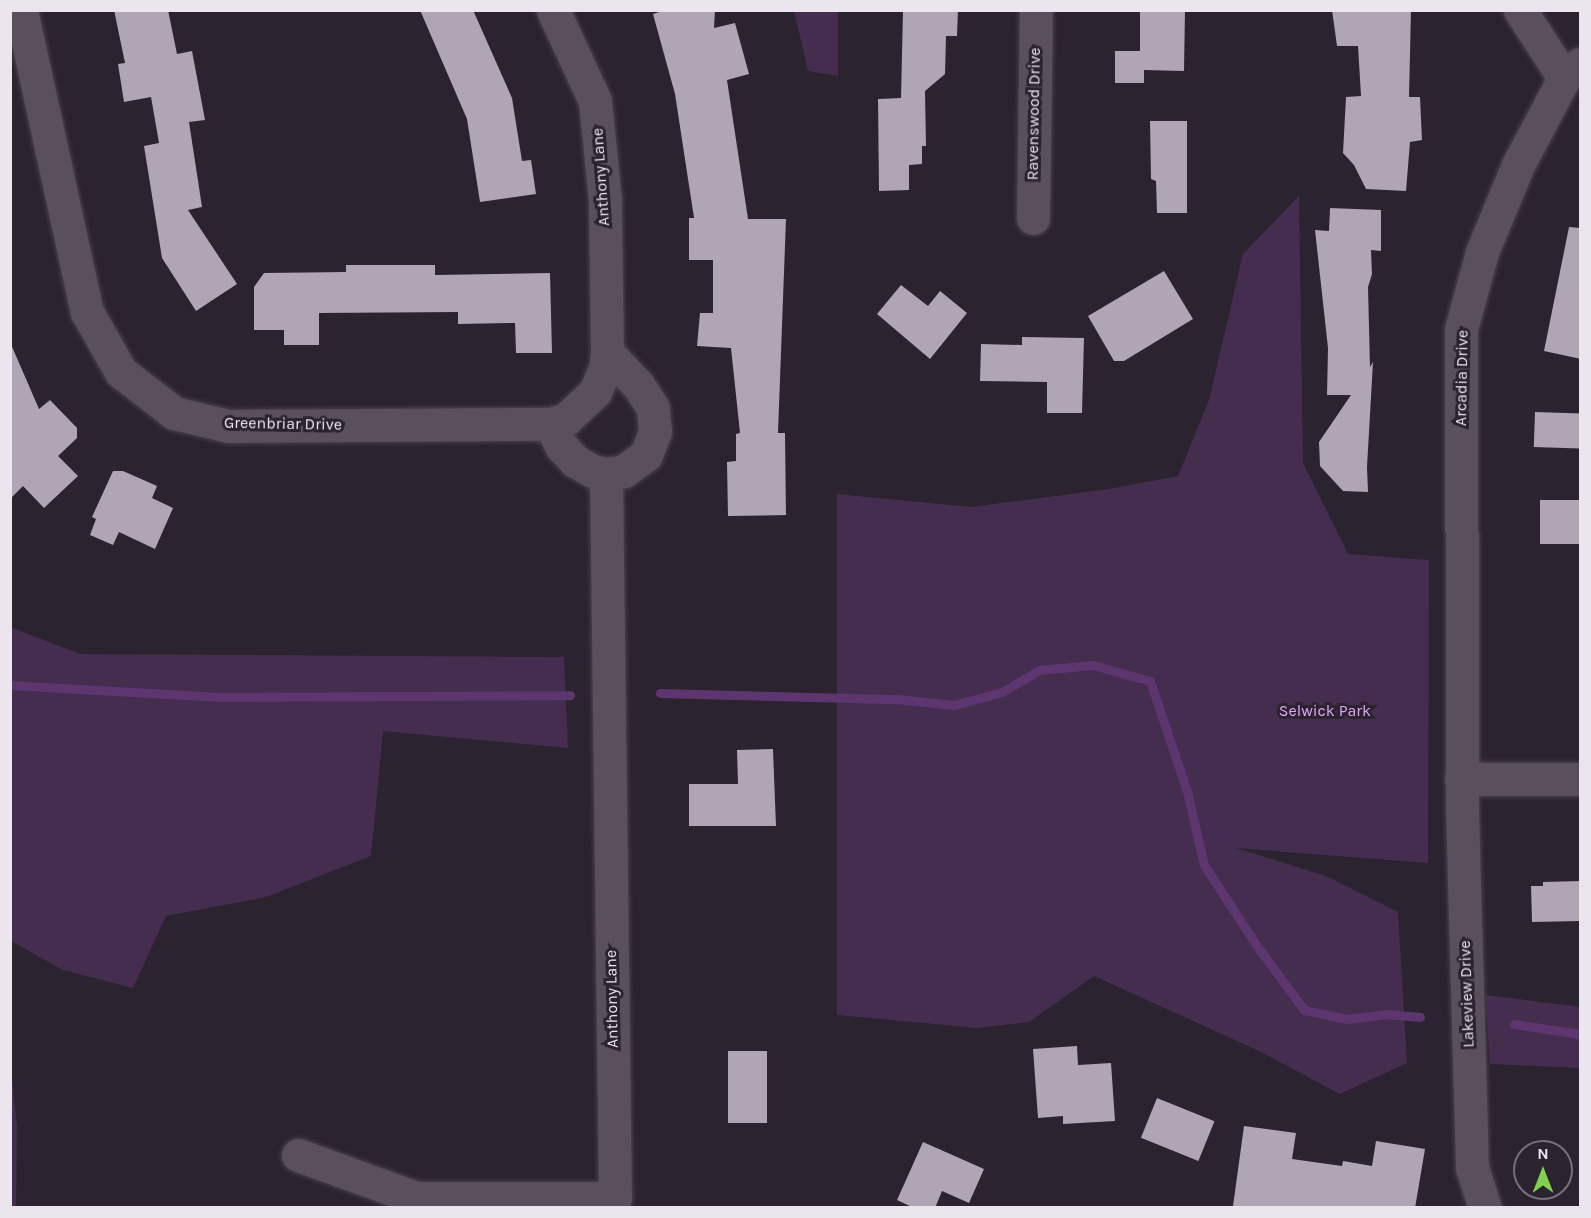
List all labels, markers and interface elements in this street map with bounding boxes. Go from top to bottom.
street label: Ravenswood Drive [1023,48,1045,180]
street label: Anthony Lane [588,127,614,227]
street label: Arcadia Drive [1452,330,1472,426]
street label: Greenbriar Drive [224,413,342,435]
park label: Selwick Park [1279,701,1371,721]
street label: Lakeview Drive [1456,940,1478,1048]
street label: Anthony Lane [602,950,622,1048]
north arrow [1513,1140,1573,1200]
text: N [1537,1144,1549,1163]

